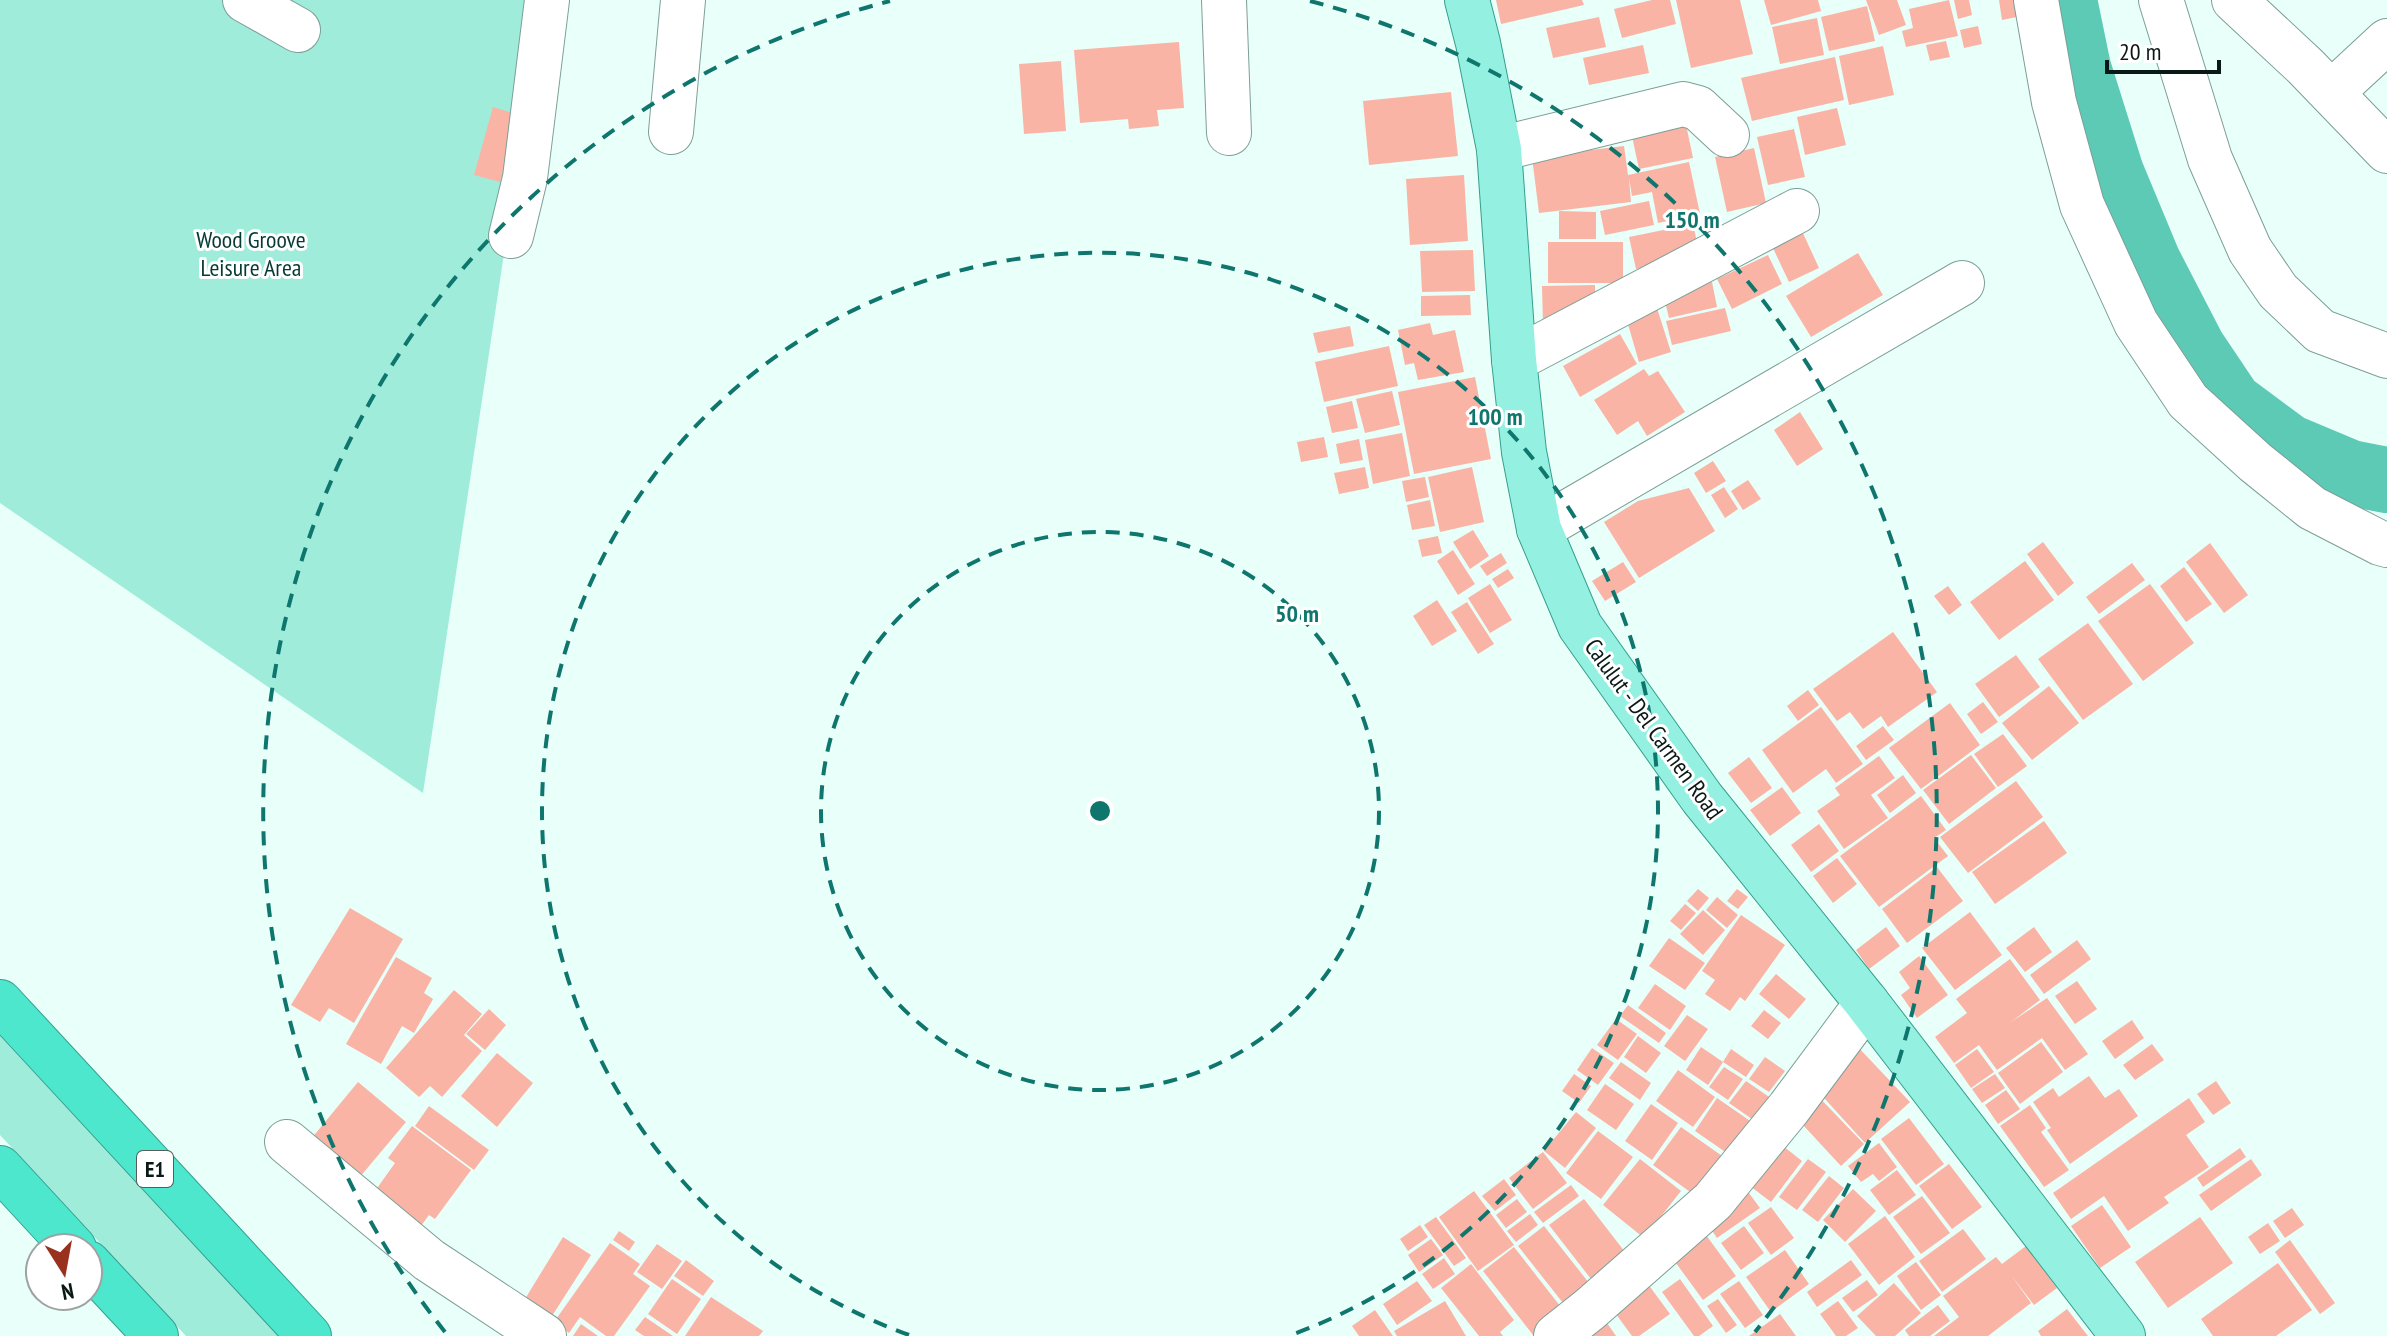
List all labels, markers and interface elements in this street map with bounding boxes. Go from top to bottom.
scale bar [2107,24,2219,74]
text: 20 m [2119,36,2161,67]
text: 150 m [1664,204,1720,235]
park label: Wood Groove Leisure Area [196,224,306,283]
text: 100 m [1467,401,1523,432]
text: 50 m [1275,598,1319,629]
street label: Calulut - Del Carmen Road [1578,632,1730,826]
centre of rings [1086,797,1114,825]
road number: E1 [137,1151,173,1187]
north arrow [24,1232,104,1312]
text: N [59,1277,76,1307]

